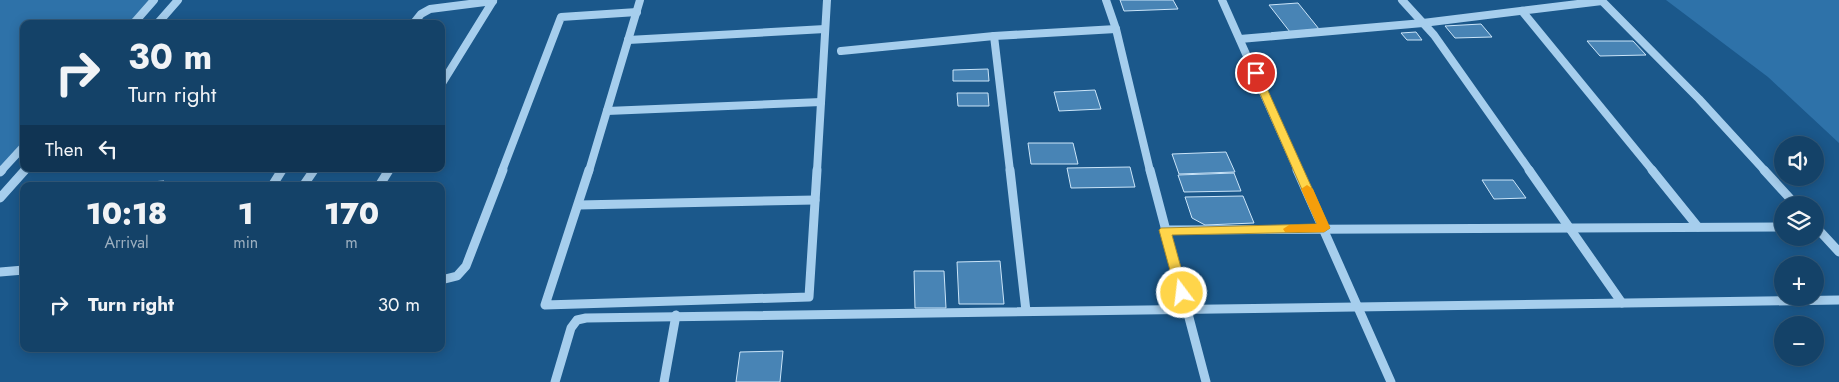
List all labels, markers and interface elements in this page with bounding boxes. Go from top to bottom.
text: 30 m [128,32,212,82]
icon: right [45,40,110,105]
pin [1235,52,1277,94]
icon: arrive [1242,59,1270,87]
text: Turn right [128,78,216,110]
icon: left [94,135,122,163]
text: Then [45,136,84,163]
map controls [1774,136,1824,366]
button: sound [1774,136,1824,186]
text: 10:18 [86,192,167,235]
text: 1 [238,192,254,235]
text: 170 [324,192,379,235]
button: layers [1774,196,1824,246]
text: Arrival [105,231,149,254]
text: min [233,231,258,254]
text: m [345,231,358,254]
button: + [1774,256,1824,306]
position arrow [1155,266,1207,318]
icon: right [45,291,73,319]
text: Turn right [88,291,174,318]
text: 30 m [378,291,420,318]
button: − [1774,316,1824,366]

